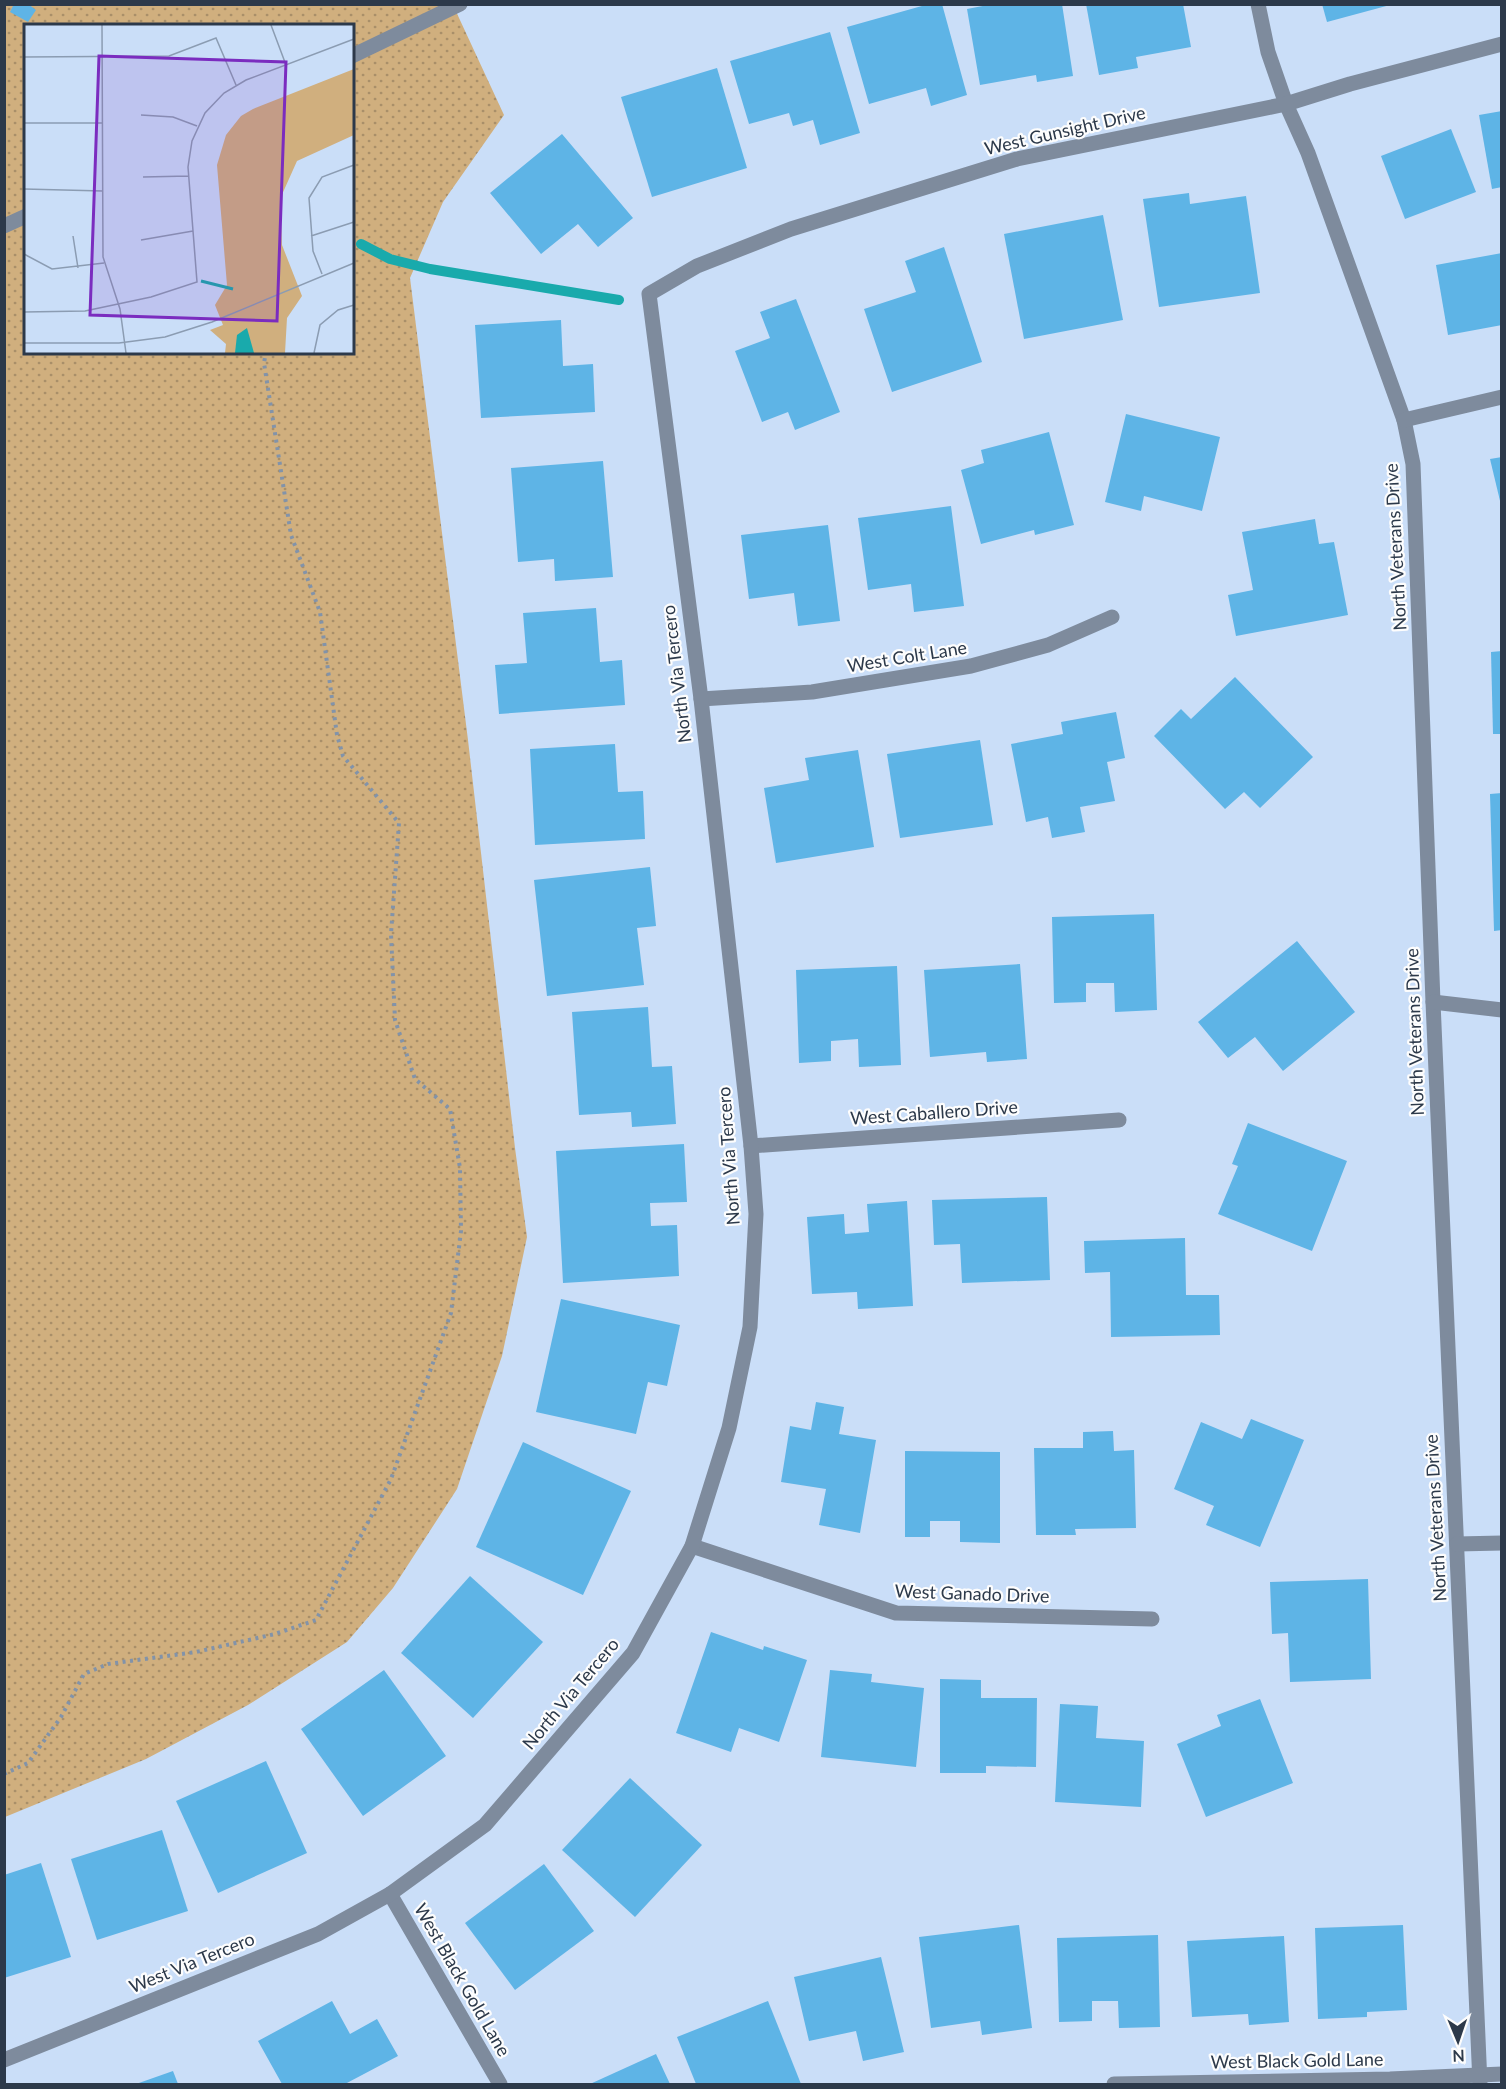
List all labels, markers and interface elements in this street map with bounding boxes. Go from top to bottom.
inset map [24,24,354,354]
street label: West Gunsight Drive [982,101,1147,159]
street label: North Veterans Drive [1380,463,1410,631]
street label: North Via Tercero [657,604,695,744]
street label: West Colt Lane [845,636,968,676]
street label: North Veterans Drive [1400,948,1428,1116]
street label: North Via Tercero [712,1086,744,1226]
street label: West Caballero Drive [849,1095,1018,1129]
street label: North Veterans Drive [1420,1434,1450,1602]
street label: West Ganado Drive [894,1579,1050,1607]
street label: North Via Tercero [517,1633,623,1754]
street label: West Black Gold Lane [410,1899,516,2060]
street label: West Via Tercero [126,1927,258,1997]
north arrow [1428,2011,1488,2071]
street label: West Black Gold Lane [1210,2047,1384,2073]
text: N [1452,2047,1465,2066]

